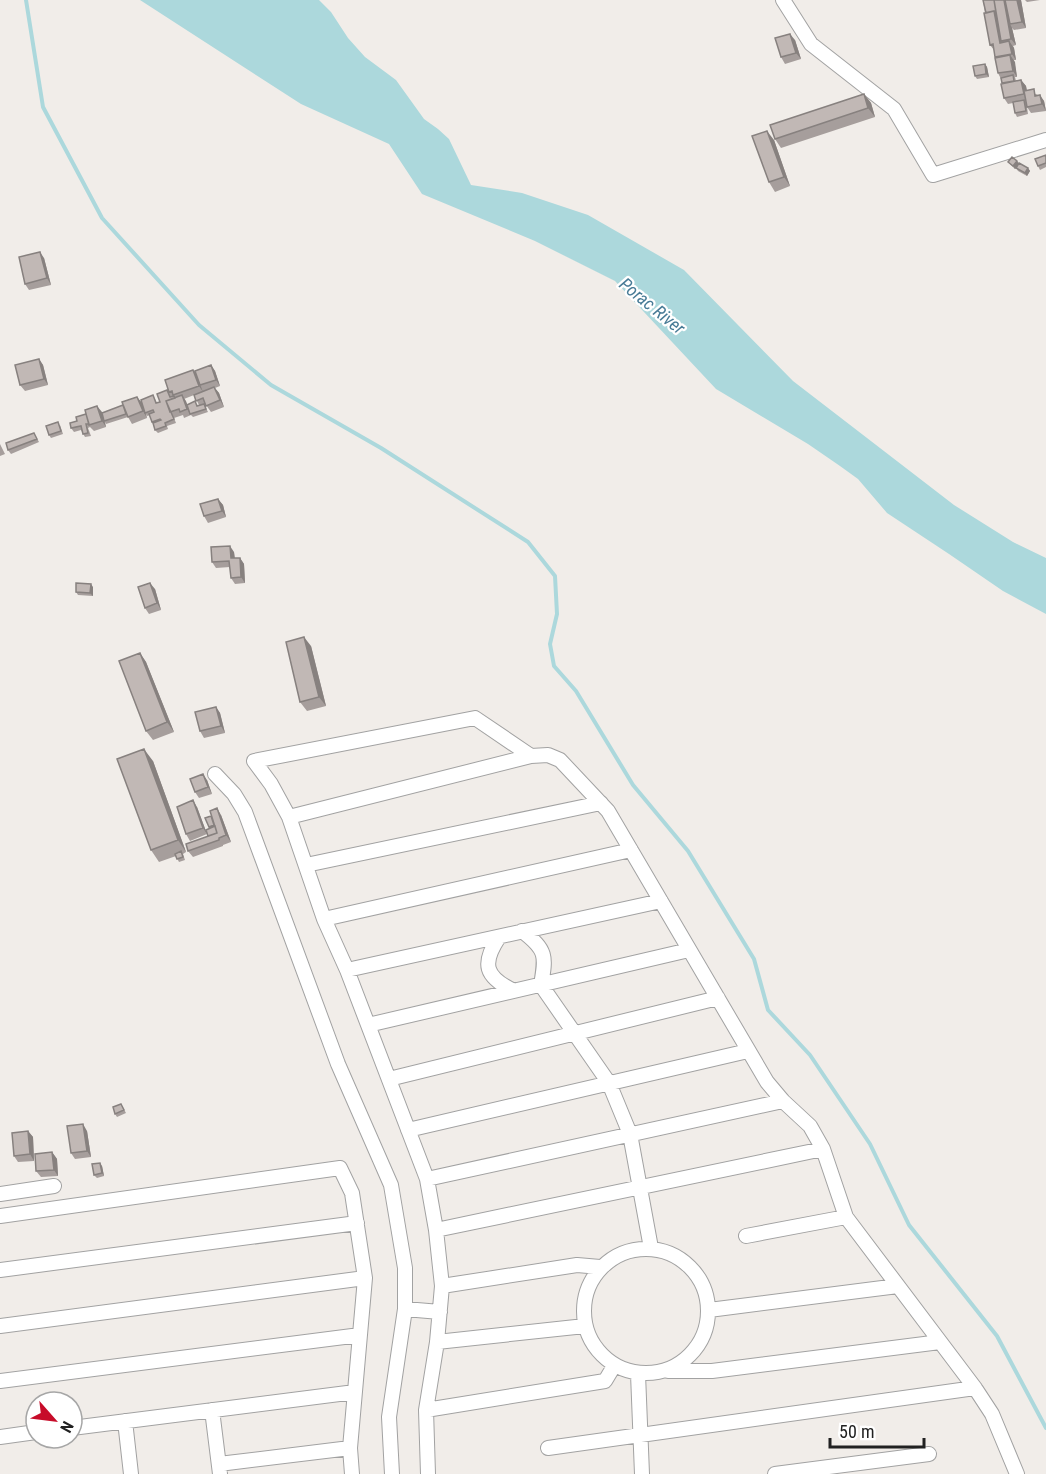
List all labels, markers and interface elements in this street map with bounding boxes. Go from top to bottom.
water label: Porac River [615,273,690,339]
north arrow [24,1390,84,1450]
scale bar [830,1411,924,1449]
text: N [56,1418,77,1436]
text: 50 m [839,1421,874,1442]

